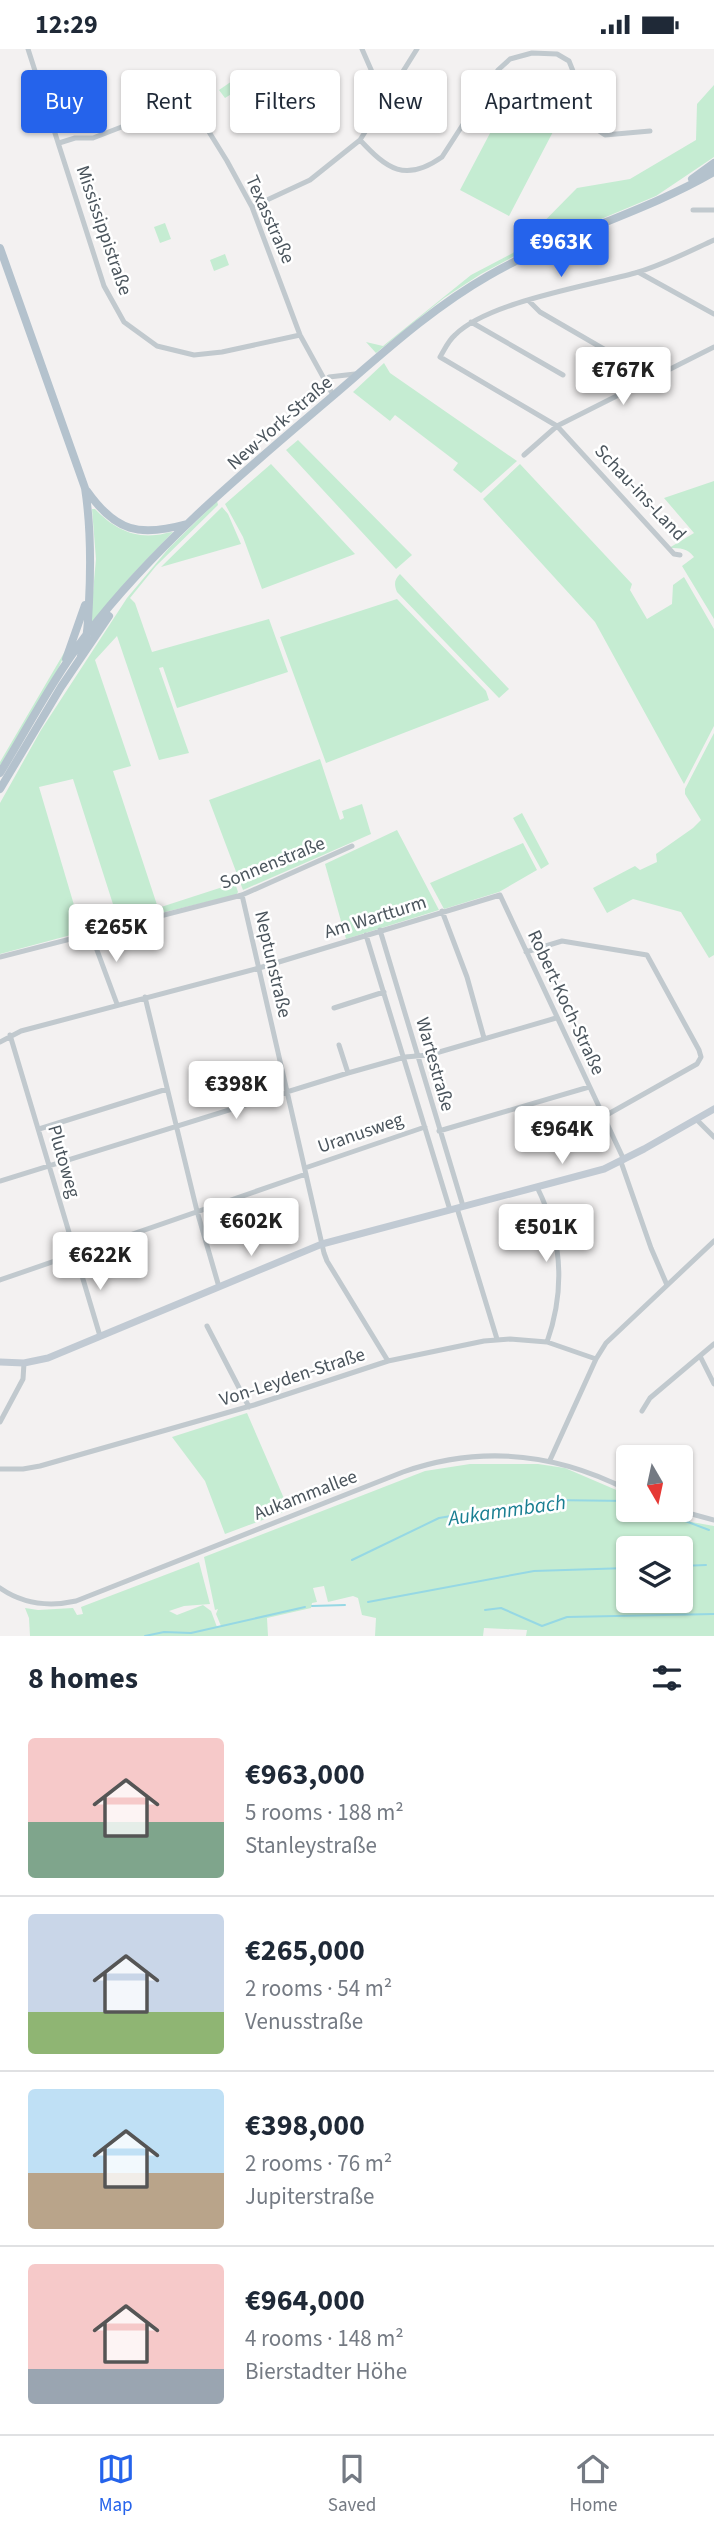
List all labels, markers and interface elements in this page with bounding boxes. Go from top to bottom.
text: 12:29 [35,6,98,43]
chip: Buy [21,70,107,133]
chip: Rent [121,70,216,133]
chip: Filters [230,70,340,133]
chip: New [354,70,447,133]
chip: Apartment [461,70,616,133]
street label: Mississippistraße [69,162,138,299]
street label: Texasstraße [238,171,301,268]
pin: €963K [512,219,610,279]
text: €963K [530,225,592,258]
pin: €767K [574,347,672,407]
text: €767K [592,353,654,386]
street label: New-York-Straße [221,370,339,477]
street label: Schau-ins-Land [588,439,692,548]
street label: Sonnenstraße [216,830,329,897]
street label: Am Wartturm [321,889,430,946]
pin: €265K [67,905,165,964]
street label: Neptunstraße [247,908,298,1021]
text: €265K [85,910,147,943]
street label: Robert-Koch-Straße [520,926,611,1080]
street label: Wartestraße [408,1014,461,1115]
pin: €398K [187,1061,285,1121]
text: €398K [205,1067,267,1100]
street label: Uranusweg [314,1106,407,1161]
pin: €964K [513,1107,611,1166]
text: €964K [531,1112,593,1145]
street label: Plutoweg [40,1122,87,1201]
pin: €602K [202,1199,300,1258]
text: €602K [220,1204,282,1237]
pin: €501K [497,1205,595,1264]
text: €501K [515,1210,577,1243]
pin: €622K [51,1233,149,1292]
text: €622K [69,1238,131,1271]
street label: Von-Leyden-Straße [216,1341,369,1414]
north arrow [616,1445,693,1523]
map controls [616,1445,693,1613]
street label: Aukammallee [250,1463,361,1528]
water label: Aukammbach [444,1487,568,1533]
button: layers [616,1536,693,1613]
text: 8 homes [28,1657,138,1700]
icon: filters [648,1659,686,1697]
text: €963,000 [245,1753,365,1796]
icon: home [84,1766,168,1850]
text: 5 rooms · 188 m² [245,1796,404,1829]
text: Stanleystraße [245,1829,377,1862]
text: €265,000 [245,1929,365,1972]
icon: home [84,1942,168,2026]
text: 2 rooms · 54 m² [245,1972,392,2005]
text: Venusstraße [245,2005,363,2038]
text: €398,000 [245,2104,365,2147]
icon: home [84,2117,168,2201]
text: 2 rooms · 76 m² [245,2147,392,2180]
text: Jupiterstraße [245,2180,374,2213]
text: €964,000 [245,2279,365,2322]
icon: home [84,2292,168,2376]
text: 4 rooms · 148 m² [245,2322,404,2355]
text: Bierstadter Höhe [245,2355,407,2388]
tab: Map [97,2450,135,2519]
tab: Saved [328,2450,376,2519]
tab: Home [570,2450,617,2519]

